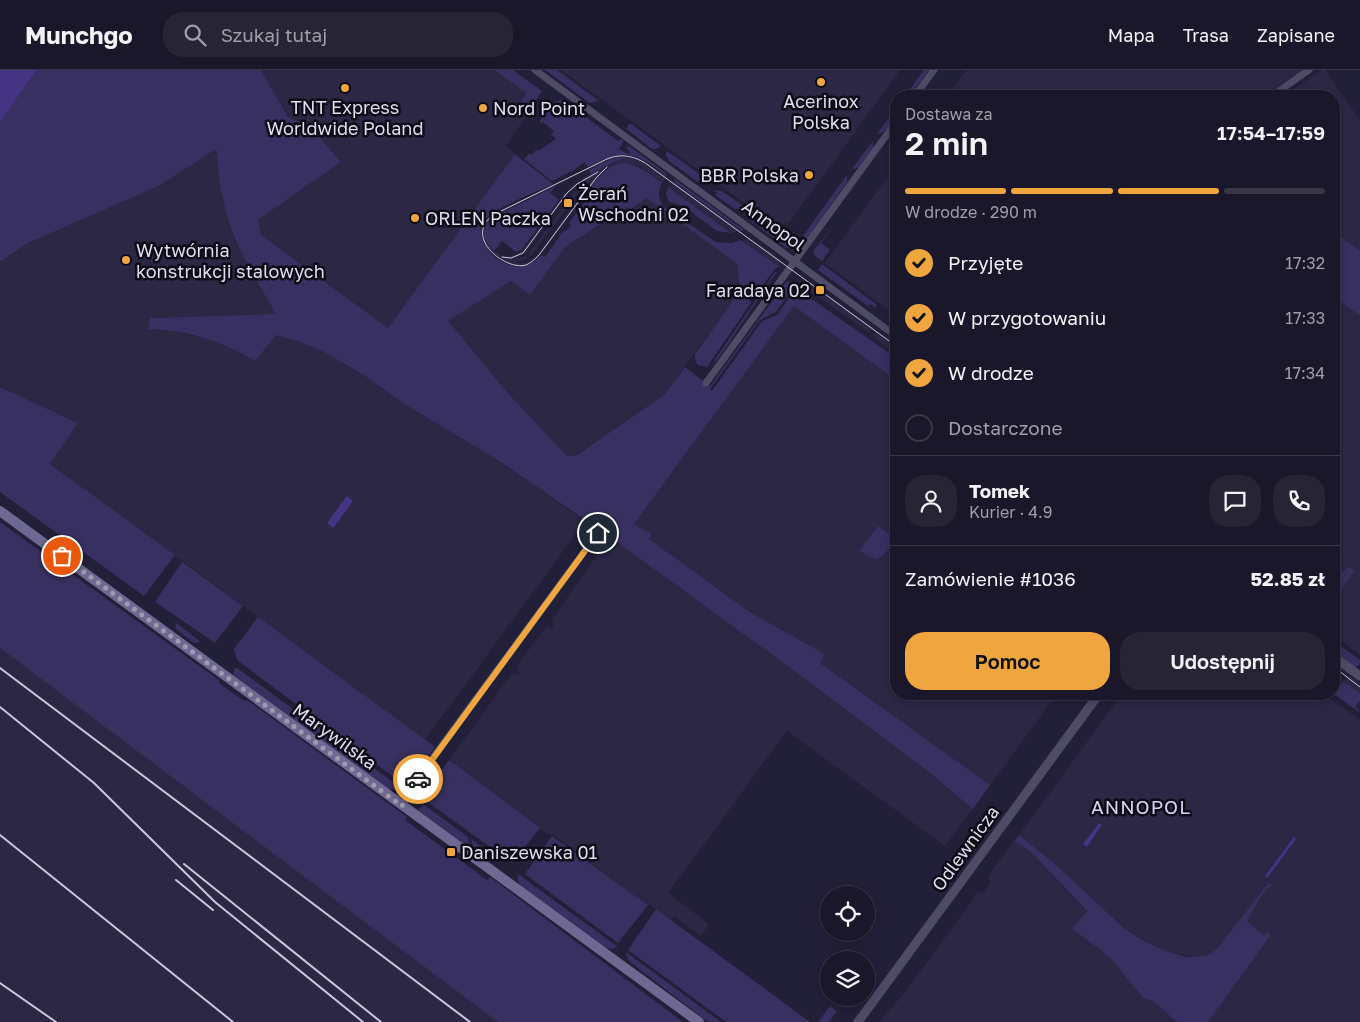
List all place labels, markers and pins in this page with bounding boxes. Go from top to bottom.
marker: Acerinox Polska [815,76,827,88]
marker: TNT Express Worldwide Poland [339,82,351,94]
place label: Acerinox Polska [783,90,859,133]
place label: TNT Express Worldwide Poland [267,96,423,139]
place label: Nord Point [493,97,585,119]
marker: Nord Point [477,102,489,114]
place label: BBR Polska [700,164,799,186]
marker: BBR Polska [803,169,815,181]
place label: Żerań Wschodni 02 [578,182,689,225]
marker: Żerań Wschodni 02 [562,197,574,209]
place label: ORLEN Paczka [425,207,551,229]
marker: ORLEN Paczka [409,212,421,224]
place label: Wytwórnia konstrukcji stalowych [136,239,325,282]
marker: Wytwórnia konstrukcji stalowych [120,254,132,266]
place label: Faradaya 02 [706,279,810,301]
marker: Faradaya 02 [814,284,826,296]
pin [577,512,619,554]
pin [41,535,83,577]
place label: Daniszewska 01 [461,841,598,863]
marker: Daniszewska 01 [445,846,457,858]

